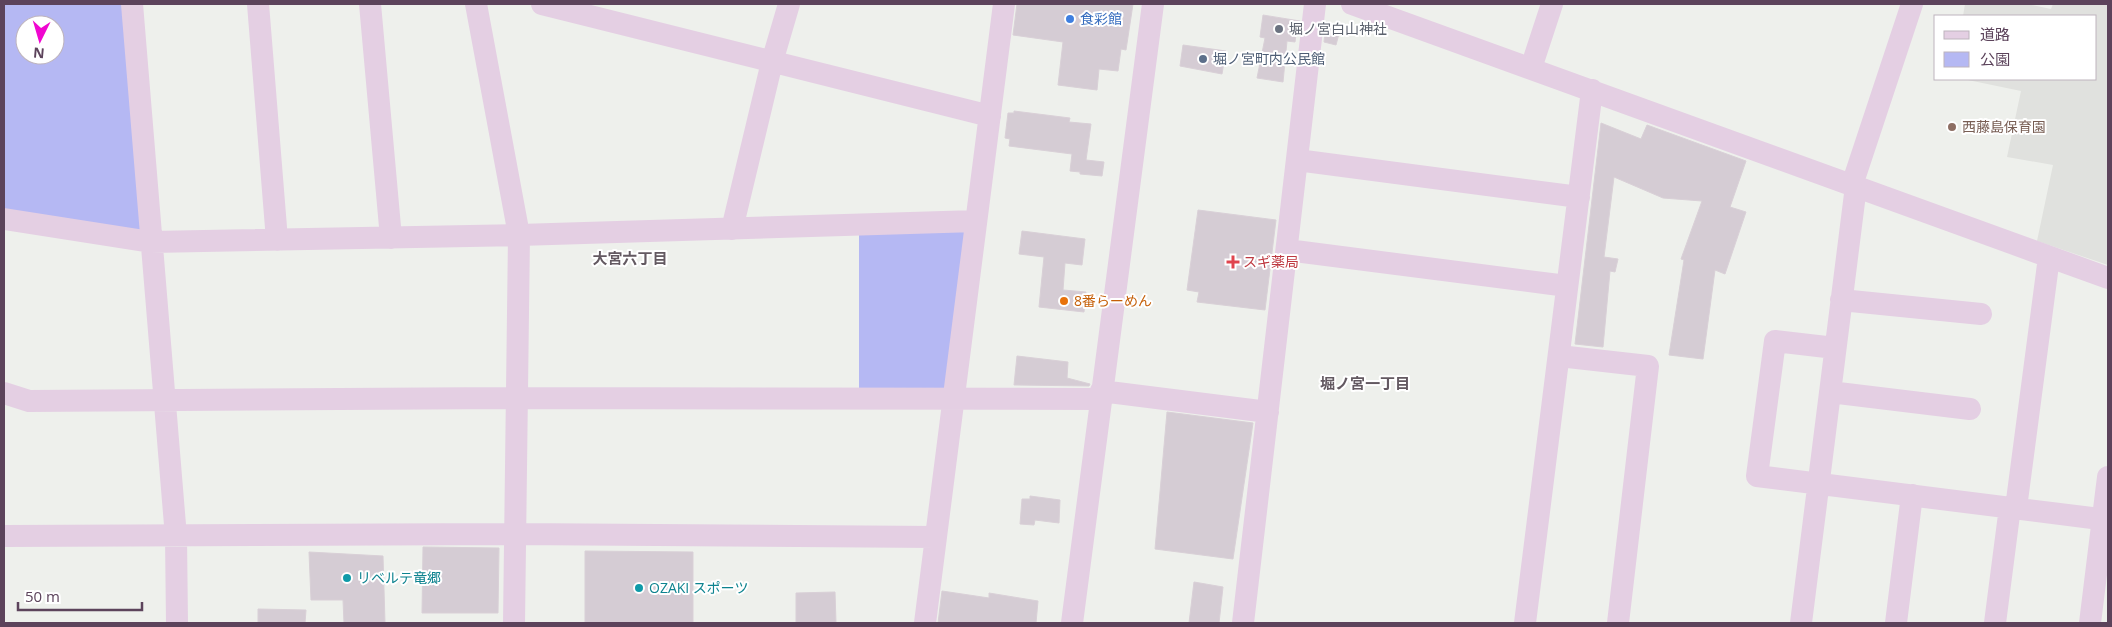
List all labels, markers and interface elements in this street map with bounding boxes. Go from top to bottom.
place label: 食彩館 [1080,9,1122,28]
marker: 食彩館 [1064,13,1076,25]
north arrow [15,15,65,65]
legend [1934,15,2097,80]
place label: 堀ノ宮白山神社 [1289,19,1387,38]
marker: 堀ノ宮白山神社 [1273,23,1285,35]
text: 道路 [1980,24,2010,44]
text: N [32,43,45,63]
place label: 堀ノ宮町内公民館 [1213,49,1325,68]
text: 公園 [1980,49,2010,69]
marker: 堀ノ宮町内公民館 [1197,53,1209,65]
place label: 西藤島保育園 [1962,117,2046,136]
marker: 西藤島保育園 [1946,121,1958,133]
district label: 大宮六丁目 [592,248,668,268]
place label: スギ薬局 [1243,252,1299,271]
marker: スギ薬局 [1227,256,1239,268]
place label: 8番らーめん [1074,291,1152,310]
marker: 8番らーめん [1058,295,1070,307]
district label: 堀ノ宮一丁目 [1320,373,1410,393]
place label: リベルテ竜郷 [357,568,441,587]
marker: リベルテ竜郷 [341,572,353,584]
place label: OZAKI スポーツ [649,578,749,597]
scale bar [18,580,141,612]
marker: OZAKI スポーツ [633,582,645,594]
text: 50 m [25,586,60,606]

